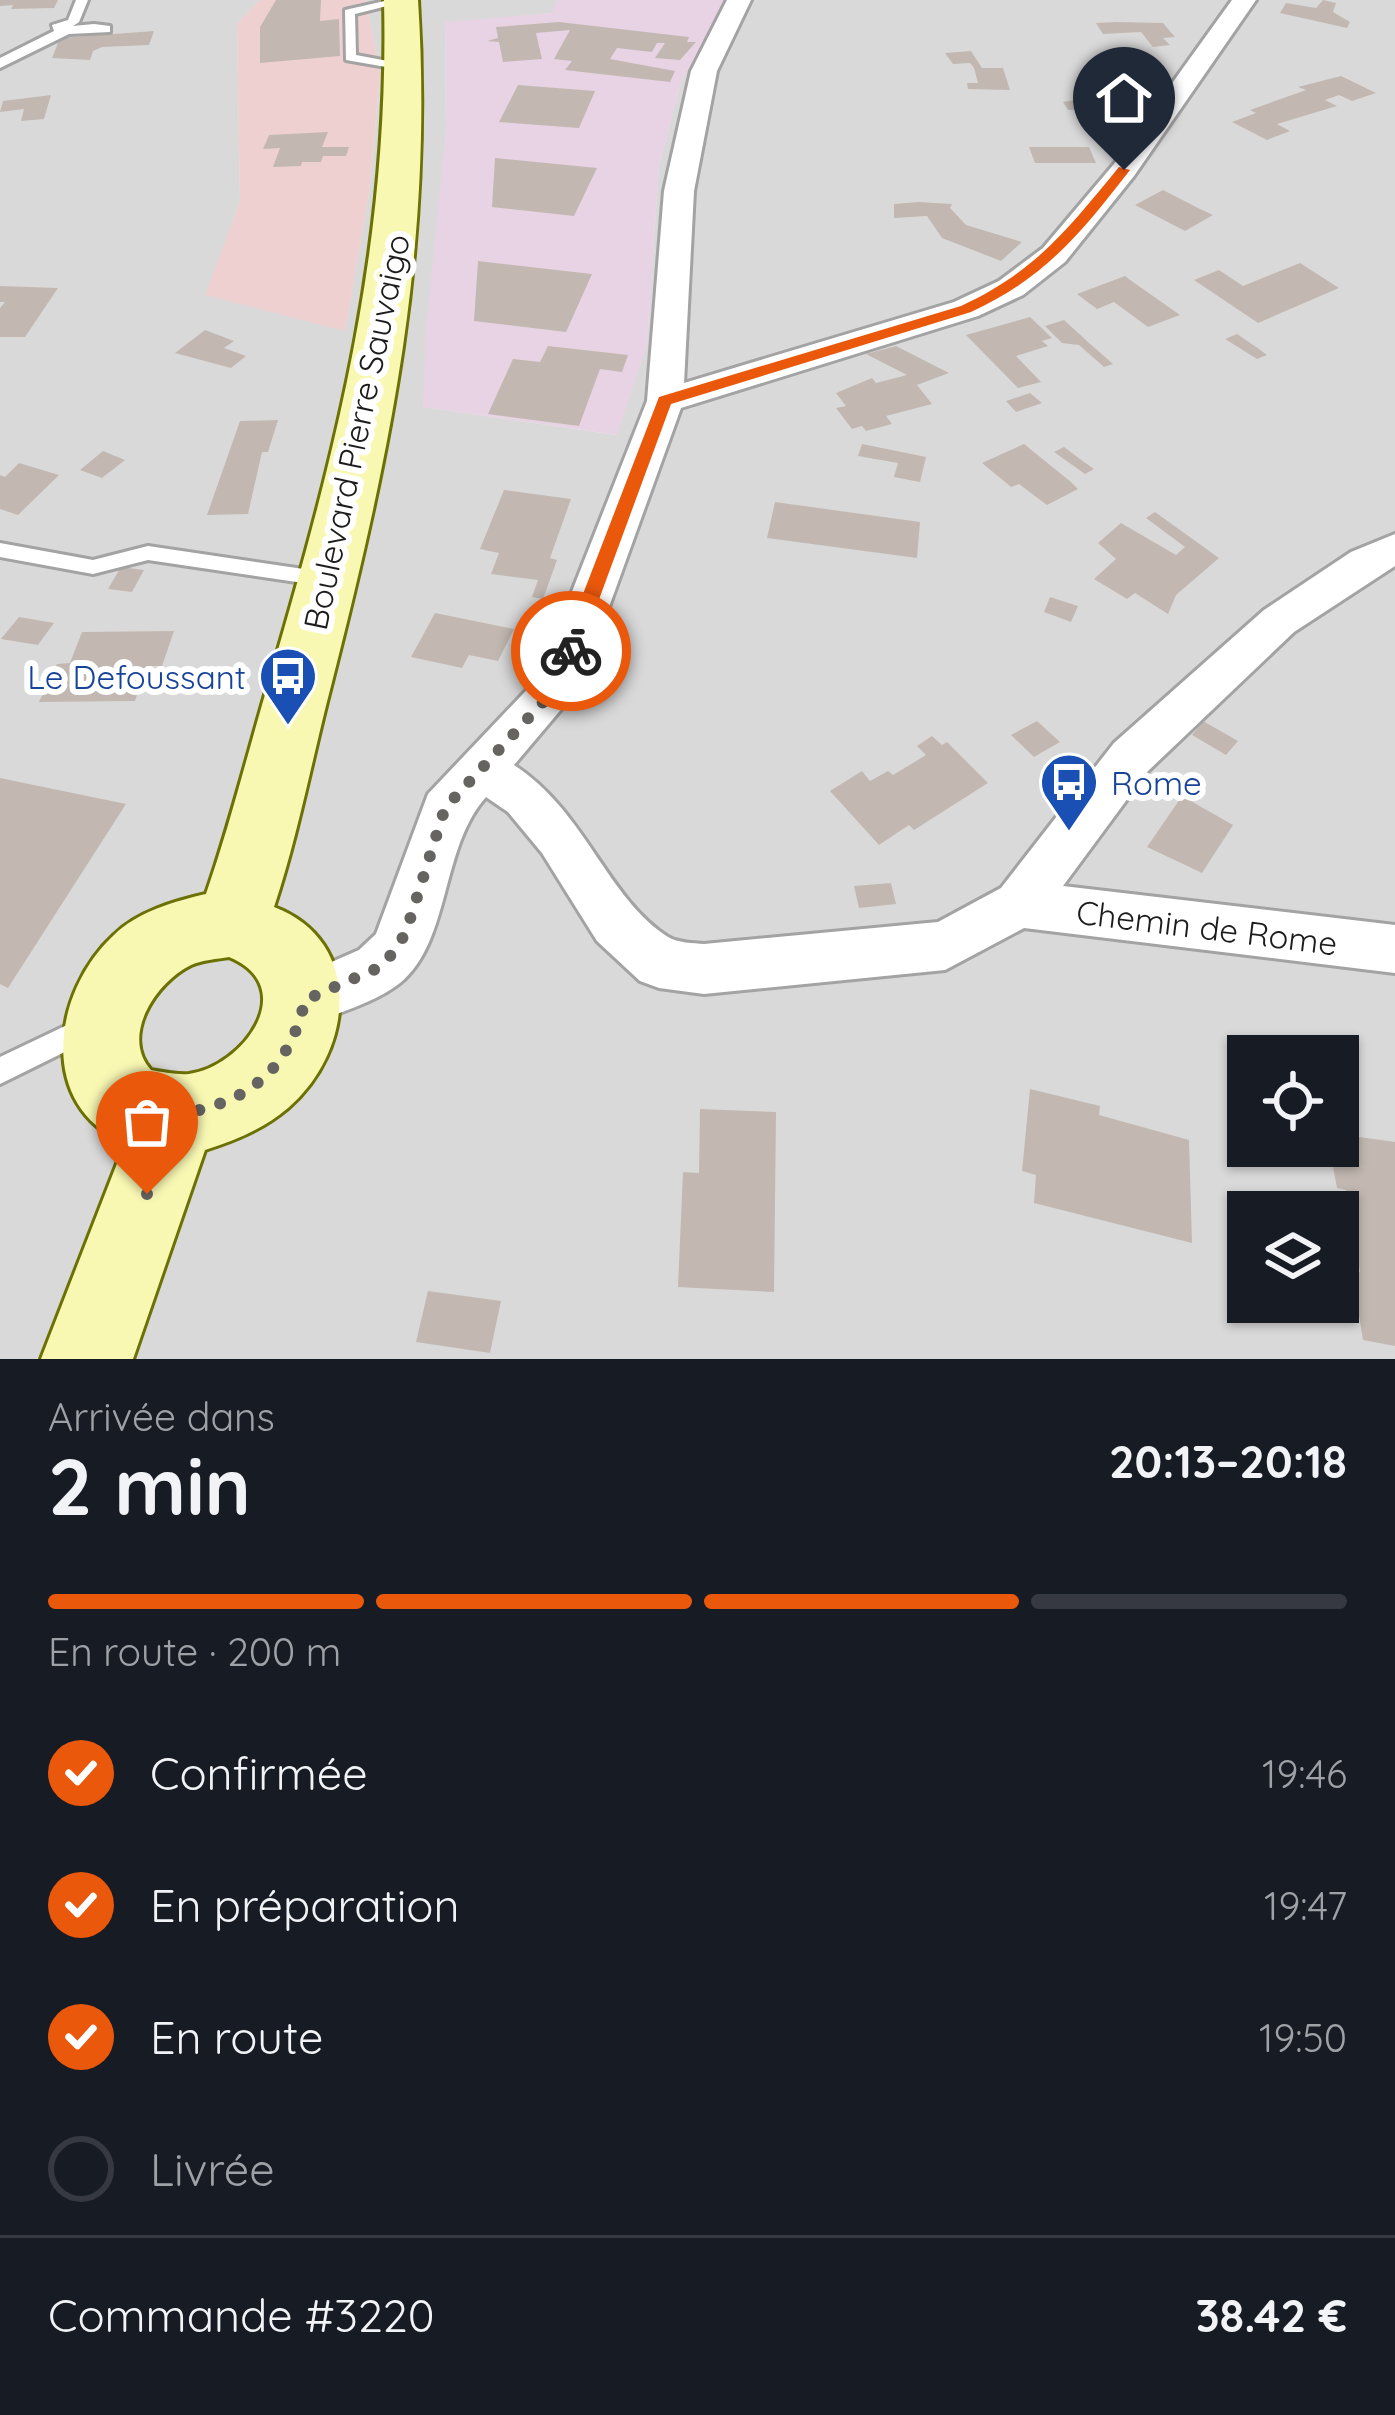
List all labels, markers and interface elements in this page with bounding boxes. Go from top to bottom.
pin [1073,47,1175,170]
icon: home [1091,65,1157,131]
street label: Boulevard Pierre Sauvaigo [294,230,418,634]
courier [511,591,631,711]
icon: bike [538,618,604,684]
bus stop icon: Le Defoussant [257,645,319,727]
place label: Le Defoussant [27,656,246,697]
bus stop icon: Rome [1038,751,1100,833]
place label: Rome [1111,762,1202,803]
street label: Chemin de Rome [1074,891,1340,963]
map controls [1227,1035,1359,1323]
button: locate [1227,1035,1359,1167]
pin [96,1071,198,1194]
icon: bag [114,1089,180,1155]
button: layers [1227,1191,1359,1323]
text: Arrivée dans [48,1392,275,1441]
text: 20:13–20:18 [1109,1433,1347,1489]
text: 2 min [48,1437,251,1535]
text: En route · 200 m [48,1627,341,1676]
icon: check [48,1740,114,1806]
text: Confirmée [150,1745,368,1801]
text: 19:46 [1262,1749,1347,1798]
icon: check [48,1872,114,1938]
text: En préparation [150,1877,460,1933]
text: 19:47 [1264,1881,1347,1930]
icon: check [48,2004,114,2070]
text: En route [150,2009,323,2065]
text: 19:50 [1259,2013,1347,2062]
text: Livrée [150,2141,275,2197]
text: Commande #3220 [48,2287,435,2343]
text: 38.42 € [1195,2287,1347,2343]

